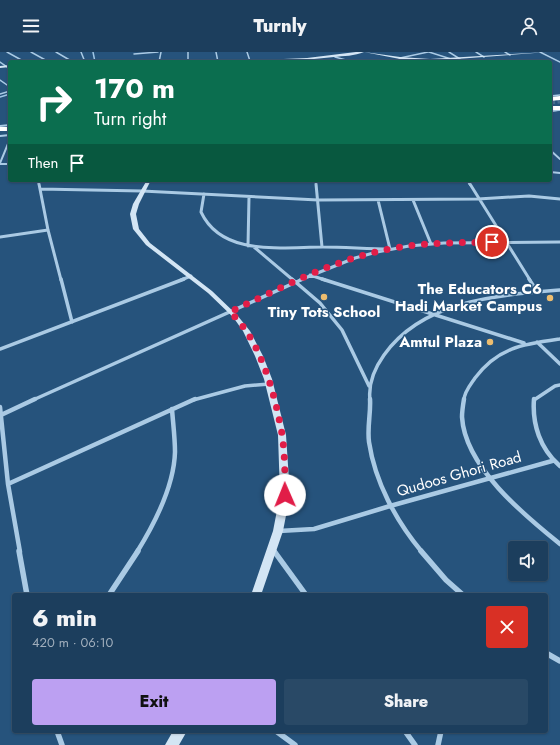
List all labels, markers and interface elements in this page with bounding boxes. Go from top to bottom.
text: Turnly [253,13,307,39]
icon: menu [20,15,42,37]
icon: person [518,15,540,37]
text: 170 m [94,68,175,109]
icon: right [28,76,80,128]
text: Turn right [94,106,166,132]
text: Then [28,152,58,174]
icon: arrive [66,152,88,174]
pin [475,225,509,259]
icon: arrive [481,231,503,253]
place label: The Educators C6 Hadi Market Campus [395,278,542,317]
marker: Tiny Tots School [319,292,329,302]
marker: The Educators C6 Hadi Market Campus [545,293,555,303]
place label: Tiny Tots School [268,301,380,323]
place label: Amtul Plaza [398,331,482,353]
marker: Amtul Plaza [485,337,495,347]
street label: Qudoos Ghori Road [394,446,524,502]
position arrow [264,474,306,516]
map controls [508,541,548,581]
button: sound [508,541,548,581]
text: 6 min [32,600,97,635]
button: close [486,606,528,648]
text: 420 m · 06:10 [32,633,113,652]
button: Exit [32,679,276,725]
button: Share [284,679,528,725]

